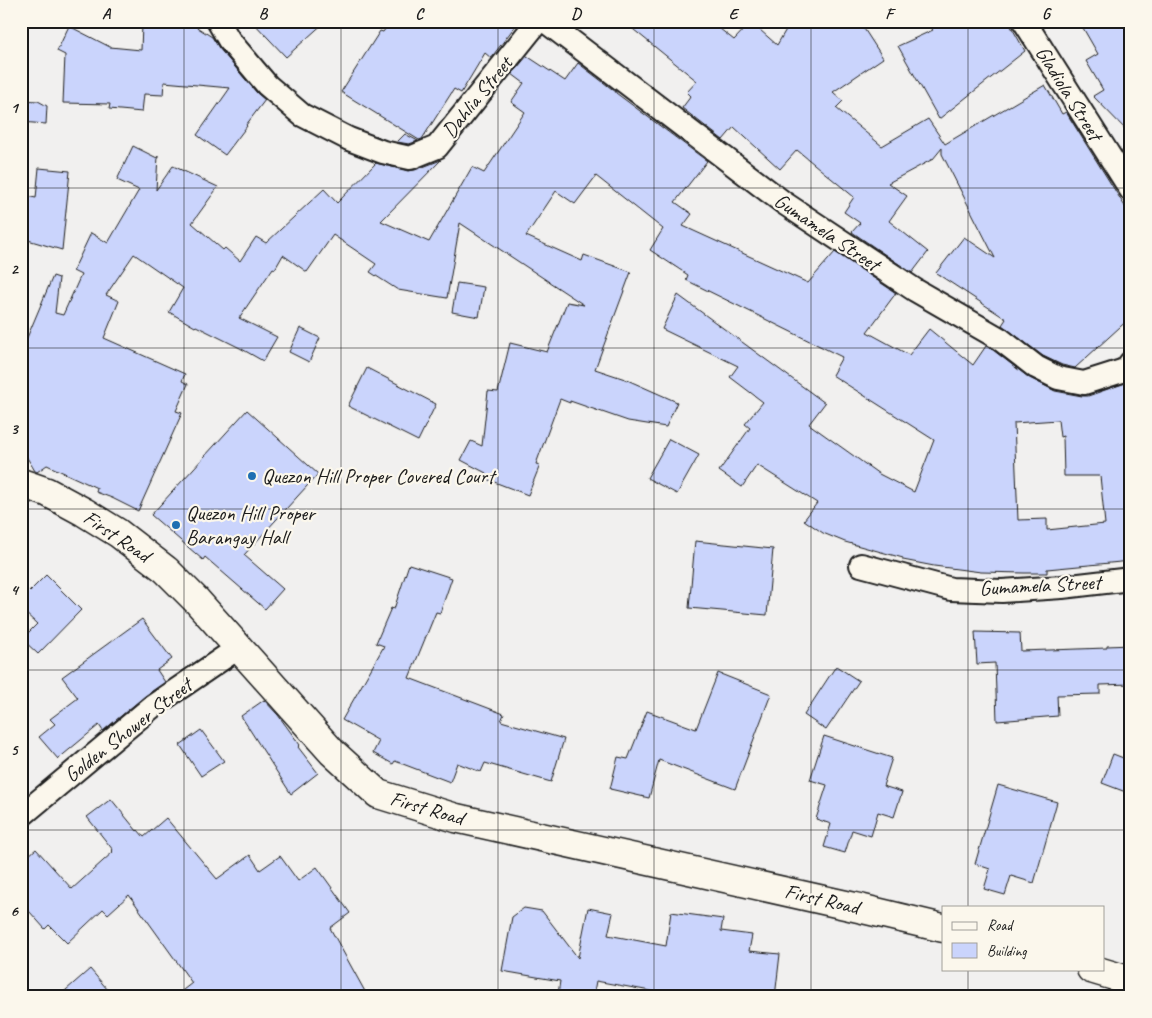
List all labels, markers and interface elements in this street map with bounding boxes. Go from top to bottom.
text: A [102,4,112,24]
text: B [259,4,269,24]
text: C [415,4,425,24]
text: D [571,4,582,24]
text: E [729,4,740,24]
text: F [885,4,896,24]
text: G [1042,4,1052,24]
street label: Gladiola Street [1030,41,1110,148]
street label: Dahlia Street [436,49,519,143]
text: 1 [10,98,19,118]
street label: Gumamela Street [769,187,887,278]
text: 2 [10,259,19,279]
text: 3 [10,419,19,439]
place label: Quezon Hill Proper Covered Court [262,463,497,489]
marker: Quezon Hill Proper Covered Court [246,470,258,482]
place label: Quezon Hill Proper Barangay Hall [186,500,317,550]
street label: First Road [79,504,159,570]
marker: Quezon Hill Proper Barangay Hall [170,519,182,531]
street label: Gumamela Street [979,569,1104,601]
text: 4 [10,580,19,600]
street label: Golden Shower Street [59,670,199,788]
text: 5 [11,740,20,760]
street label: First Road [387,785,470,832]
street label: First Road [782,878,865,921]
text: 6 [10,901,19,921]
legend [942,906,1104,970]
text: Road [987,916,1014,935]
text: Building [987,942,1027,961]

